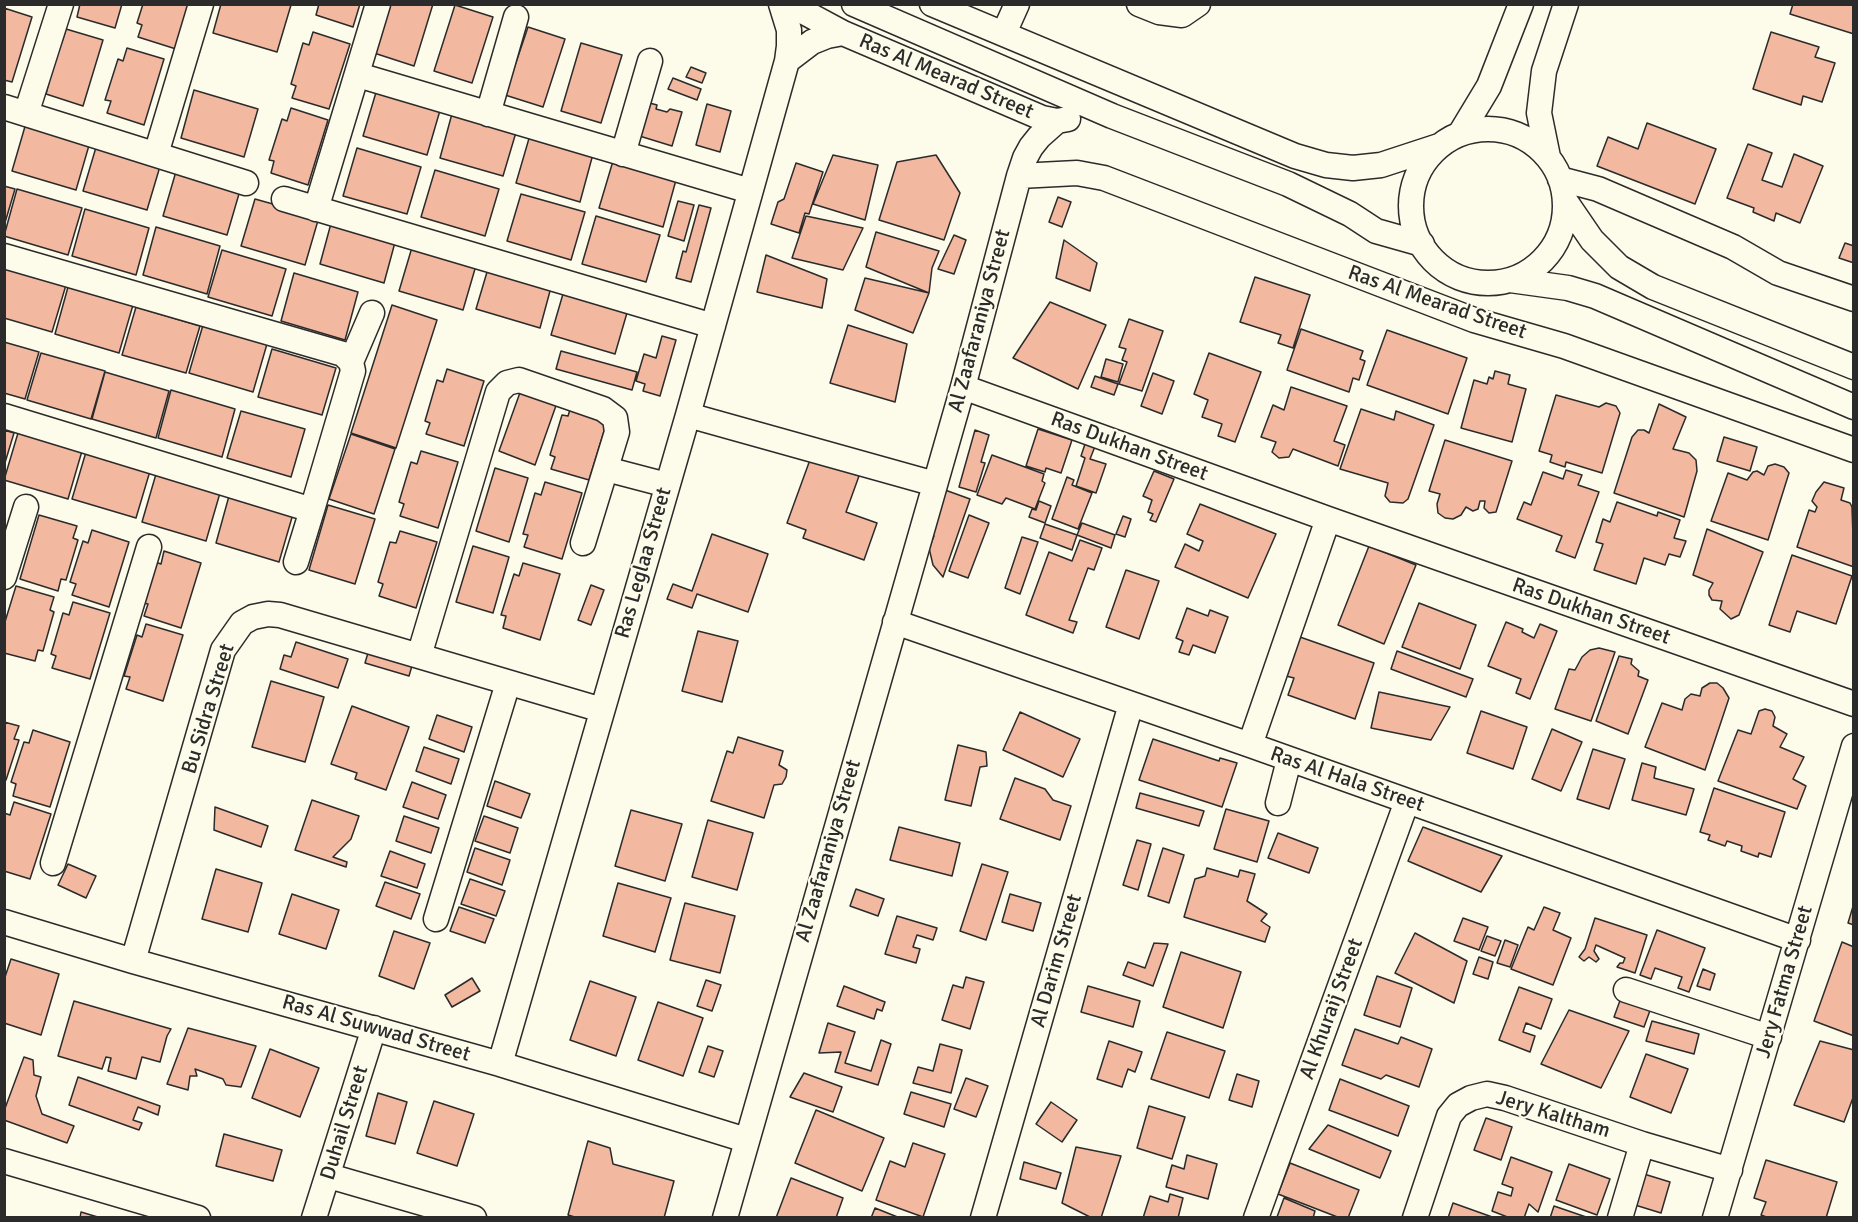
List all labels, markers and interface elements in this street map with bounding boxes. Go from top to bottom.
street label: Ras Al Mearad Street [855,29,1037,125]
street label: Al Zaafaraniya Street [943,227,1017,415]
street label: Ras Al Mearad Street [1344,261,1530,345]
street label: Ras Dukhan Street [1047,407,1211,487]
street label: Ras Leglaa Street [610,485,678,641]
street label: Ras Dukhan Street [1509,573,1673,651]
street label: Bu Sidra Street [177,641,241,777]
street label: Ras Al Hala Street [1267,742,1427,818]
street label: Al Zaafaraniya Street [791,757,867,945]
street label: Al Darim Street [1026,892,1088,1030]
street label: Jery Fatma Street [1751,903,1819,1061]
street label: Al Khuraij Street [1295,935,1369,1083]
street label: Ras Al Suwwad Street [279,990,473,1068]
street label: Duhail Street [316,1063,374,1183]
street label: Jery Kaltham [1493,1086,1613,1144]

